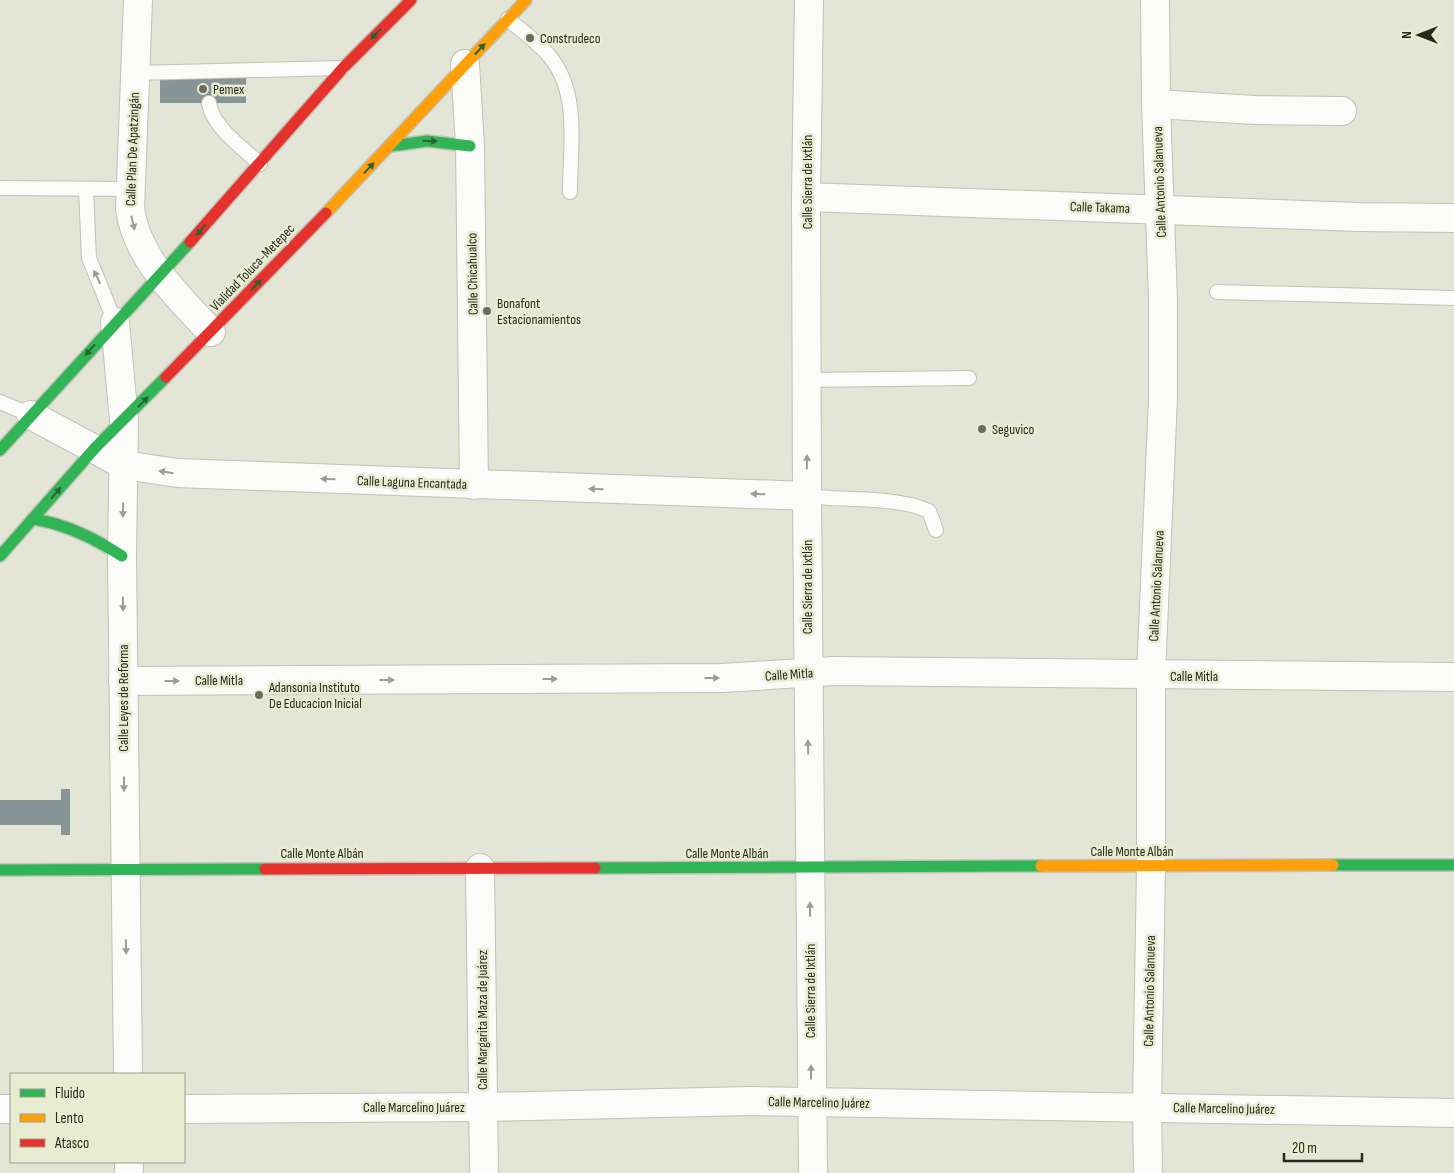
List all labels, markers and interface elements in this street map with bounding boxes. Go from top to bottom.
north arrow [1394,10,1444,60]
one-way arrow [371,28,383,40]
place label: Construdeco [540,30,601,47]
text: N [1398,31,1415,39]
marker: Construdeco [524,32,536,44]
one-way arrow [474,44,486,56]
place label: Pemex [213,81,245,98]
marker: Pemex [197,83,209,95]
street label: Calle Plan De Apatzingán [122,92,143,206]
street label: Calle Antonio Salanueva [1149,126,1170,238]
street label: Calle Sierra de Ixtlán [799,135,816,229]
one-way arrow [422,138,438,146]
one-way arrow [363,163,375,175]
street label: Calle Takama [1070,198,1130,217]
one-way arrow [129,216,137,231]
street label: Vialidad Toluca-Metepec [206,220,298,315]
one-way arrow [195,224,207,236]
street label: Calle Chicahualco [463,232,482,315]
one-way arrow [93,270,101,284]
one-way arrow [250,279,262,291]
place label: Bonafont Estacionamientos [497,295,581,328]
marker: Bonafont Estacionamientos [481,305,493,317]
one-way arrow [85,343,96,356]
one-way arrow [137,396,149,408]
place label: Seguvico [992,421,1035,438]
marker: Seguvico [976,423,988,435]
one-way arrow [803,454,811,470]
one-way arrow [158,467,174,475]
street label: Calle Laguna Encantada [357,472,467,493]
one-way arrow [320,475,336,483]
one-way arrow [587,484,603,492]
one-way arrow [50,488,62,500]
one-way arrow [750,490,766,498]
one-way arrow [119,503,127,519]
street label: Calle Antonio Salanueva [1145,530,1168,642]
street label: Calle Sierra de Ixtlán [799,540,816,634]
one-way arrow [119,597,127,613]
street label: Calle Leyes de Reforma [115,644,132,752]
street label: Calle Mitla [764,664,814,685]
street label: Calle Mitla [1170,668,1218,685]
street label: Calle Mitla [195,672,243,689]
one-way arrow [704,674,720,682]
one-way arrow [542,675,558,683]
one-way arrow [164,676,180,684]
one-way arrow [379,676,395,684]
place label: Adansonia Instituto De Educacion Inicial [268,679,362,712]
marker: Adansonia Instituto De Educacion Inicial [253,689,265,701]
one-way arrow [804,739,812,755]
one-way arrow [120,777,128,793]
street label: Calle Monte Albán [1090,843,1174,860]
street label: Calle Monte Albán [280,845,364,862]
street label: Calle Monte Albán [685,845,769,862]
one-way arrow [806,901,814,917]
street label: Calle Antonio Salanueva [1140,935,1159,1047]
one-way arrow [122,939,130,955]
street label: Calle Sierra de Ixtlán [802,944,819,1038]
street label: Calle Margarita Maza de Juárez [474,950,491,1090]
one-way arrow [807,1064,815,1080]
legend [10,1073,185,1163]
text: Fluido [55,1084,85,1103]
street label: Calle Marcelino Juárez [768,1093,870,1112]
street label: Calle Marcelino Juárez [363,1099,465,1116]
street label: Calle Marcelino Juárez [1173,1099,1275,1118]
text: Lento [55,1109,84,1128]
scale bar [1284,1130,1362,1162]
text: Atasco [54,1134,89,1153]
text: 20 m [1292,1139,1317,1158]

